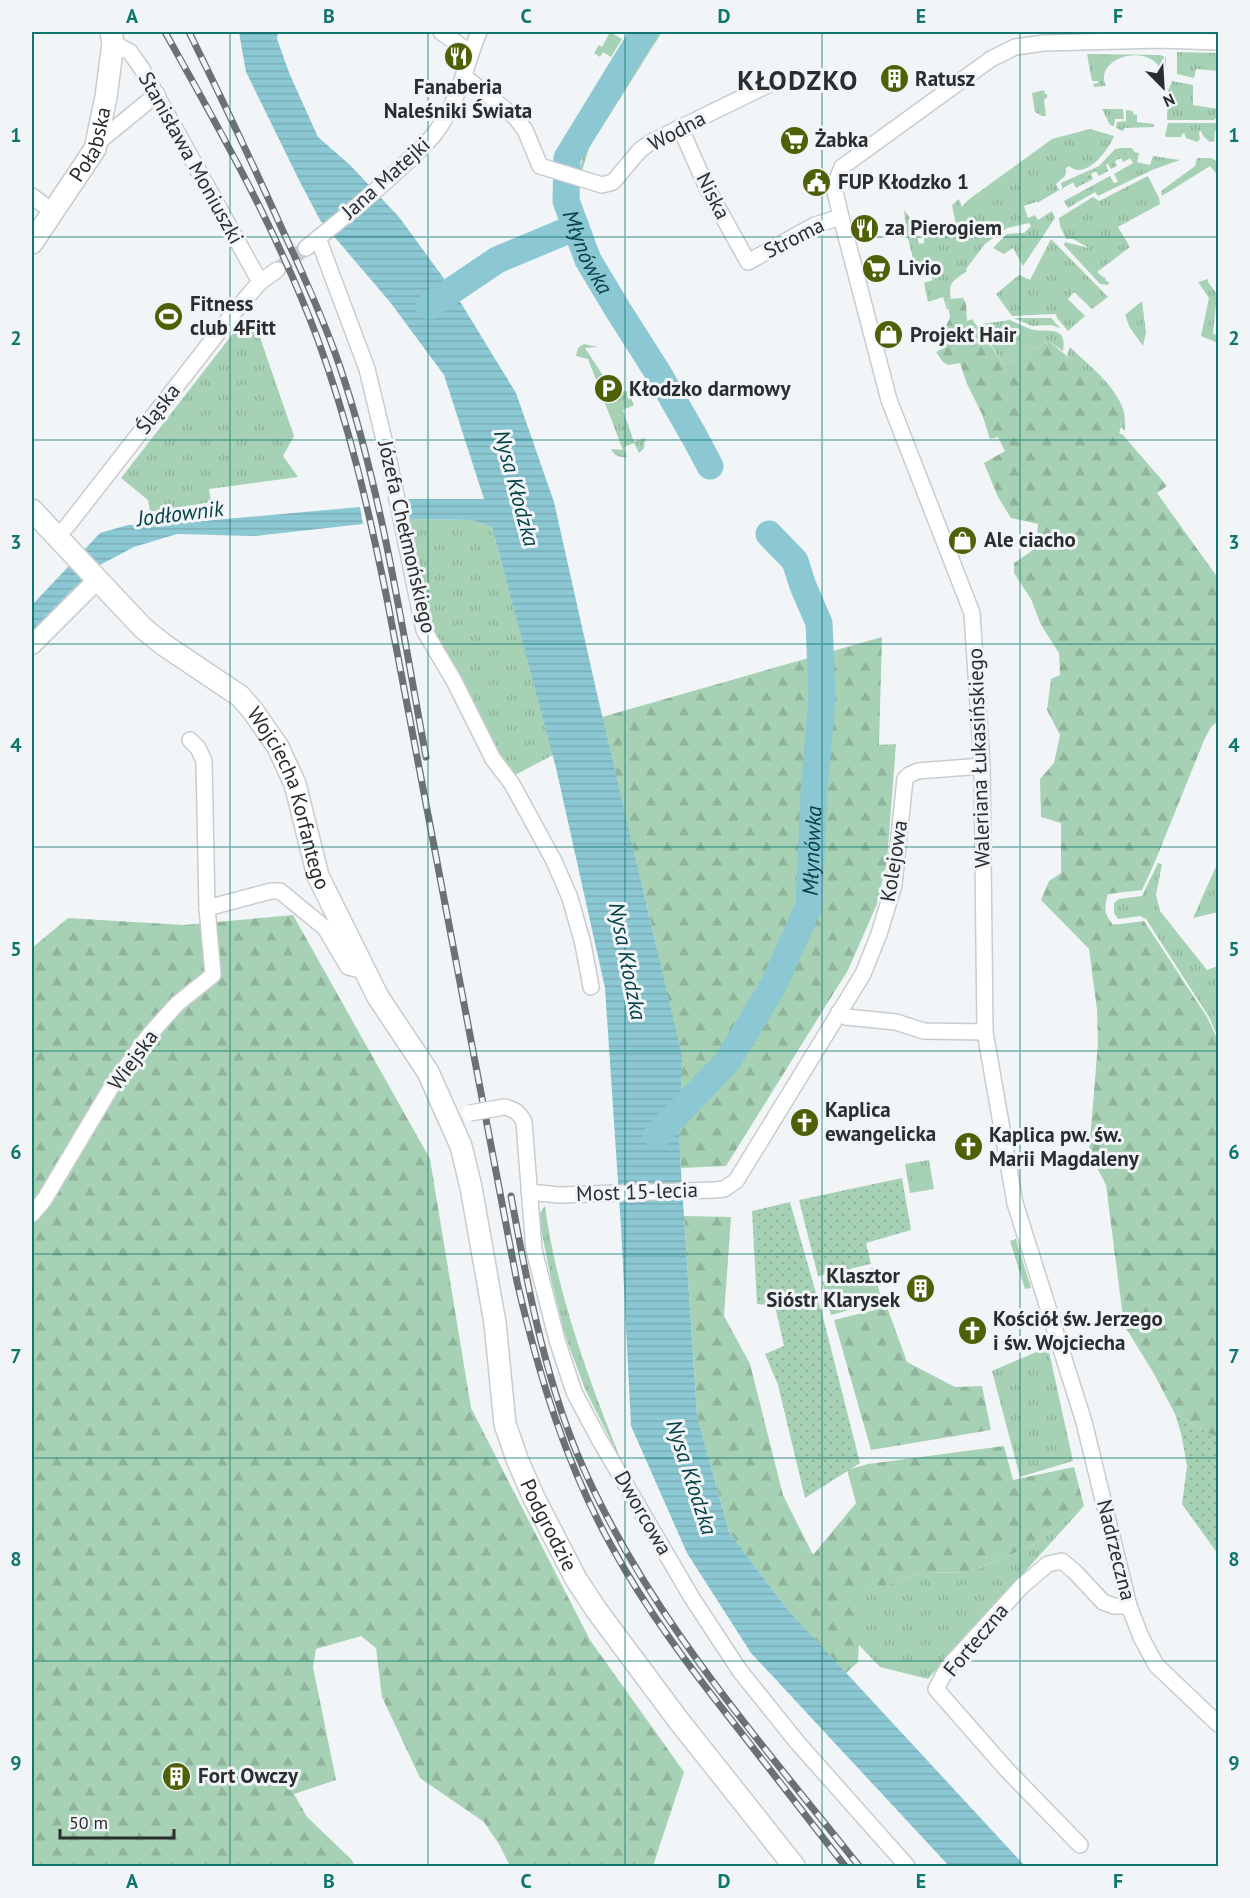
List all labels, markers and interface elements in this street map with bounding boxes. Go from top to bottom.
text: A [126,3,139,29]
text: B [323,3,335,29]
text: C [520,3,532,29]
text: D [718,3,731,29]
text: E [916,3,926,29]
text: F [1113,3,1123,29]
restaurant icon: Fanaberia Naleśniki Świata [442,40,474,72]
north arrow [1133,57,1193,117]
district label: KŁODZKO [737,63,859,97]
building icon: Ratusz [878,63,910,95]
place label: Ratusz [915,65,975,92]
street label: Stanisława Moniuszki [133,67,250,249]
place label: Fanaberia Naleśniki Świata [384,73,532,124]
text: N [1160,89,1178,112]
street label: Połabska [63,104,117,187]
street label: Wodna [644,104,710,157]
text: 1 [10,122,22,148]
text: 1 [1228,122,1240,148]
supermarket icon: Żabka [778,124,810,156]
place label: Żabka [815,126,869,153]
street label: Jana Matejki [335,131,436,225]
public building icon: FUP Kłodzko 1 [801,166,833,198]
street label: Niska [690,168,737,224]
place label: FUP Kłodzko 1 [838,168,969,195]
water label: Młynówka [557,206,619,299]
street label: Stroma [759,211,828,264]
restaurant icon: za Pierogiem [848,212,880,244]
place label: za Pierogiem [885,214,1002,241]
supermarket icon: Livio [861,252,893,284]
place label: Livio [898,254,941,281]
place label: Fitness club 4Fitt [190,290,277,341]
sports icon: Fitness club 4Fitt [153,300,185,332]
shop icon: Projekt Hair [873,319,905,351]
place label: Projekt Hair [910,321,1017,348]
text: 2 [10,325,22,351]
text: 2 [1228,325,1240,351]
parking icon: Kłodzko darmowy [592,373,624,405]
place label: Kłodzko darmowy [629,375,792,402]
street label: Śląska [129,378,186,439]
water label: Nysa Kłodzka [488,427,546,550]
street label: Józefa Chełmońskiego [372,437,443,636]
water label: Jodłownik [133,494,226,532]
shop icon: Ale ciacho [947,524,979,556]
place label: Ale ciacho [984,526,1076,553]
text: 3 [10,529,22,555]
text: 3 [1228,529,1240,555]
street label: Waleriana Łukasińskiego [961,648,996,868]
street label: Wojciecha Korfantego [241,702,337,894]
text: 4 [10,732,22,758]
text: 4 [1228,732,1240,758]
water label: Młynówka [795,805,827,896]
street label: Kolejowa [874,818,913,904]
water label: Nysa Kłodzka [603,900,653,1023]
text: 5 [10,936,22,962]
text: 5 [1228,936,1240,962]
street label: Wiejska [102,1024,164,1095]
place label: Kaplica ewangelicka [825,1096,936,1147]
church icon: Kaplica ewangelicka [788,1106,820,1138]
place label: Kaplica pw. św. Marii Magdaleny [989,1121,1140,1172]
church icon: Kaplica pw. św. Marii Magdaleny [952,1131,984,1163]
text: 6 [10,1139,22,1165]
text: 6 [1228,1139,1240,1165]
street label: Most 15-lecia [576,1176,698,1207]
place label: Klasztor Sióstr Klarysek [766,1262,901,1313]
building icon: Klasztor Sióstr Klarysek [905,1272,937,1304]
place label: Kościół św. Jerzego i św. Wojciecha [993,1305,1163,1356]
church icon: Kościół św. Jerzego i św. Wojciecha [956,1315,988,1347]
text: 7 [10,1343,22,1369]
text: 7 [1228,1343,1240,1369]
water label: Nysa Kłodzka [660,1416,724,1538]
street label: Dworcowa [608,1466,678,1560]
street label: Podgrodzie [514,1475,584,1576]
street label: Nadrzeczna [1091,1497,1142,1603]
text: 8 [10,1546,22,1572]
text: 8 [1228,1546,1240,1572]
street label: Forteczna [937,1597,1014,1682]
text: 9 [10,1750,22,1776]
text: 9 [1228,1750,1240,1776]
building icon: Fort Owczy [161,1760,193,1792]
place label: Fort Owczy [198,1762,299,1789]
scale bar [60,1802,174,1840]
text: 50 m [69,1811,108,1834]
text: A [126,1868,139,1894]
text: B [323,1868,335,1894]
text: C [520,1868,532,1894]
text: D [718,1868,731,1894]
text: E [916,1868,926,1894]
text: F [1113,1868,1123,1894]

